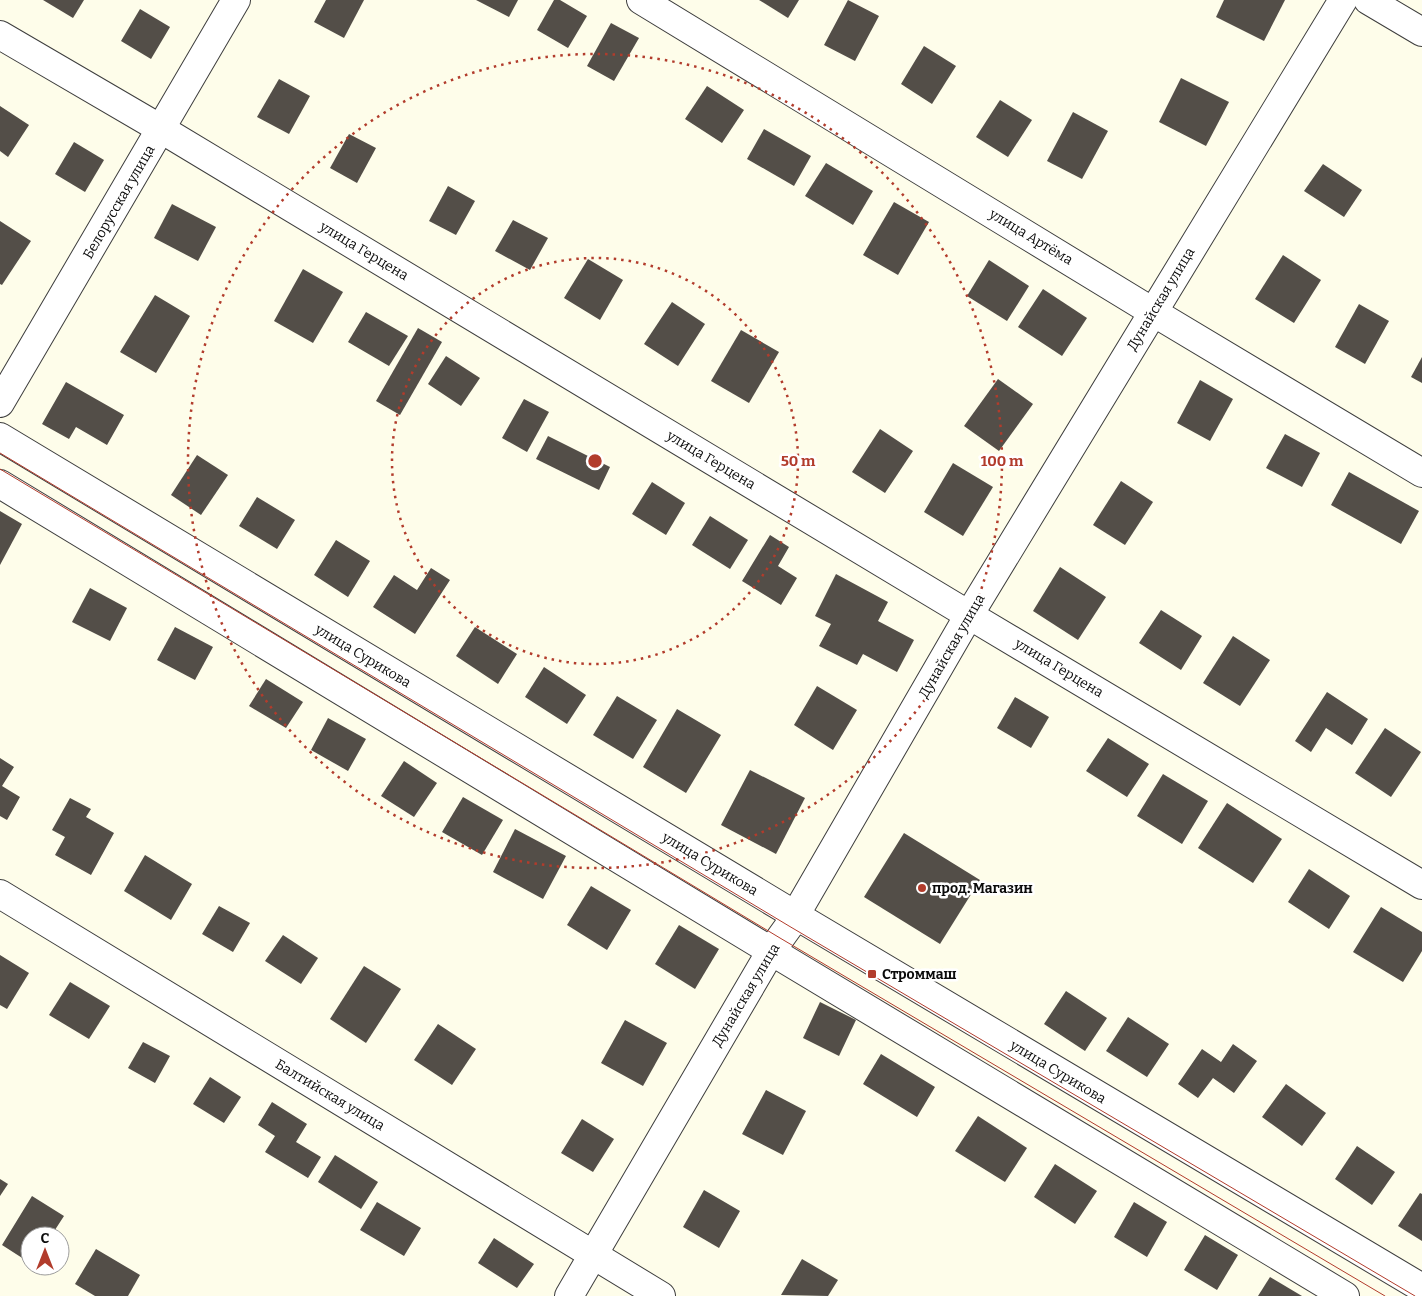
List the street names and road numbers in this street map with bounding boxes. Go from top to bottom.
street label: Белорусская улица [79,142,159,262]
street label: улица Артёма [985,205,1076,269]
street label: улица Герцена [316,217,412,284]
street label: Дунайская улица [1124,244,1199,354]
street label: улица Герцена [663,426,759,493]
street label: Дунайская улица [915,591,989,701]
street label: улица Сурикова [311,620,414,692]
street label: улица Герцена [1011,634,1107,701]
street label: улица Сурикова [658,828,761,900]
street label: Дунайская улица [709,940,784,1050]
street label: улица Сурикова [1006,1036,1109,1108]
street label: Балтийская улица [272,1056,388,1134]

